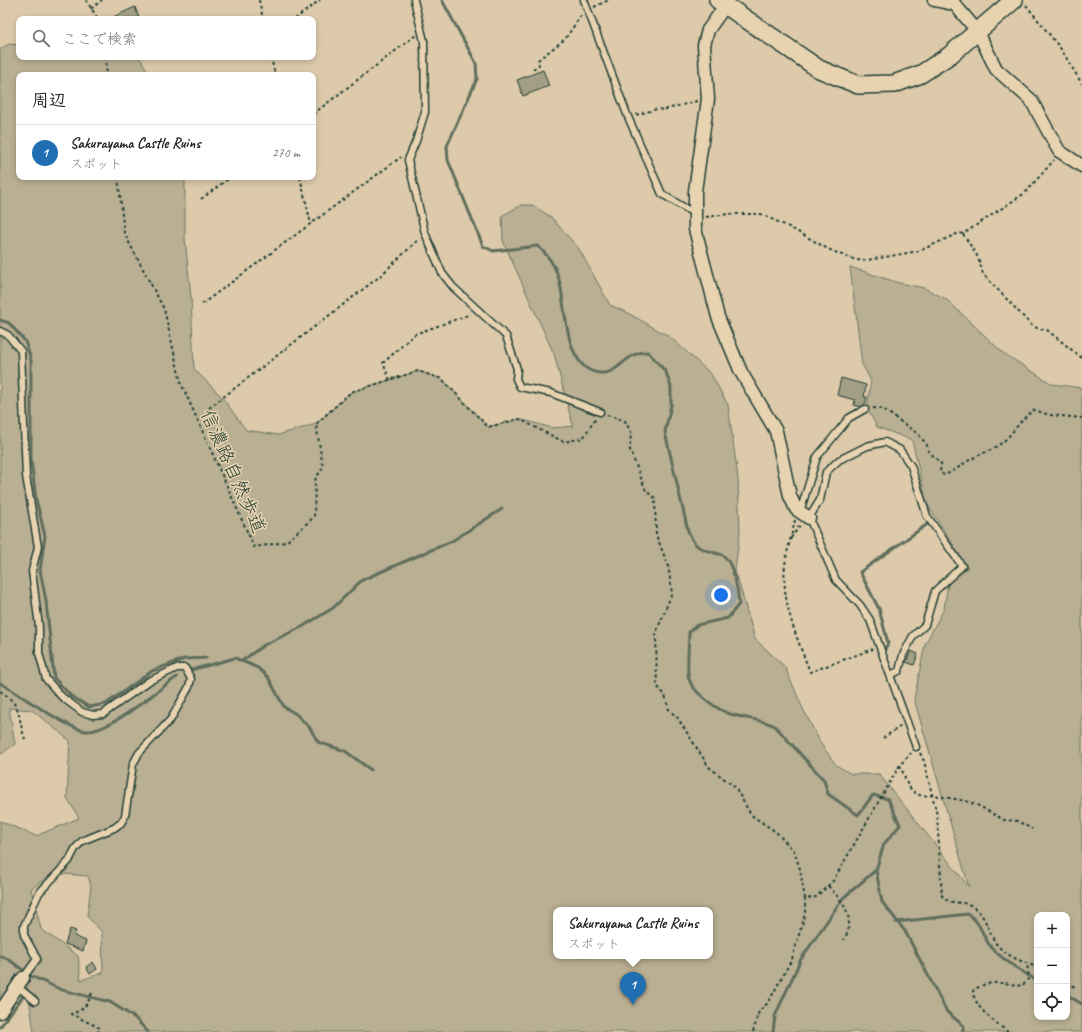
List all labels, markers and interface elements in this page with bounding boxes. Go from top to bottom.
search box [16,16,316,60]
icon: search [30,27,52,49]
text: ここで検索 [62,30,137,49]
text: 周辺 [32,90,66,111]
text: Sakurayama Castle Ruins [70,134,200,153]
text: 1 [42,145,48,161]
text: 270 m [272,145,300,161]
text: スポット [70,156,122,172]
street label: 信濃路自然歩道 [195,406,271,537]
your location [711,585,731,605]
popup [553,907,713,959]
map controls [1034,912,1070,1020]
button: + [1034,912,1070,948]
text: Sakurayama Castle Ruins [568,914,698,933]
text: スポット [568,936,620,952]
button: − [1034,948,1070,984]
pin: 1 [620,972,646,1005]
button: locate [1034,984,1070,1020]

